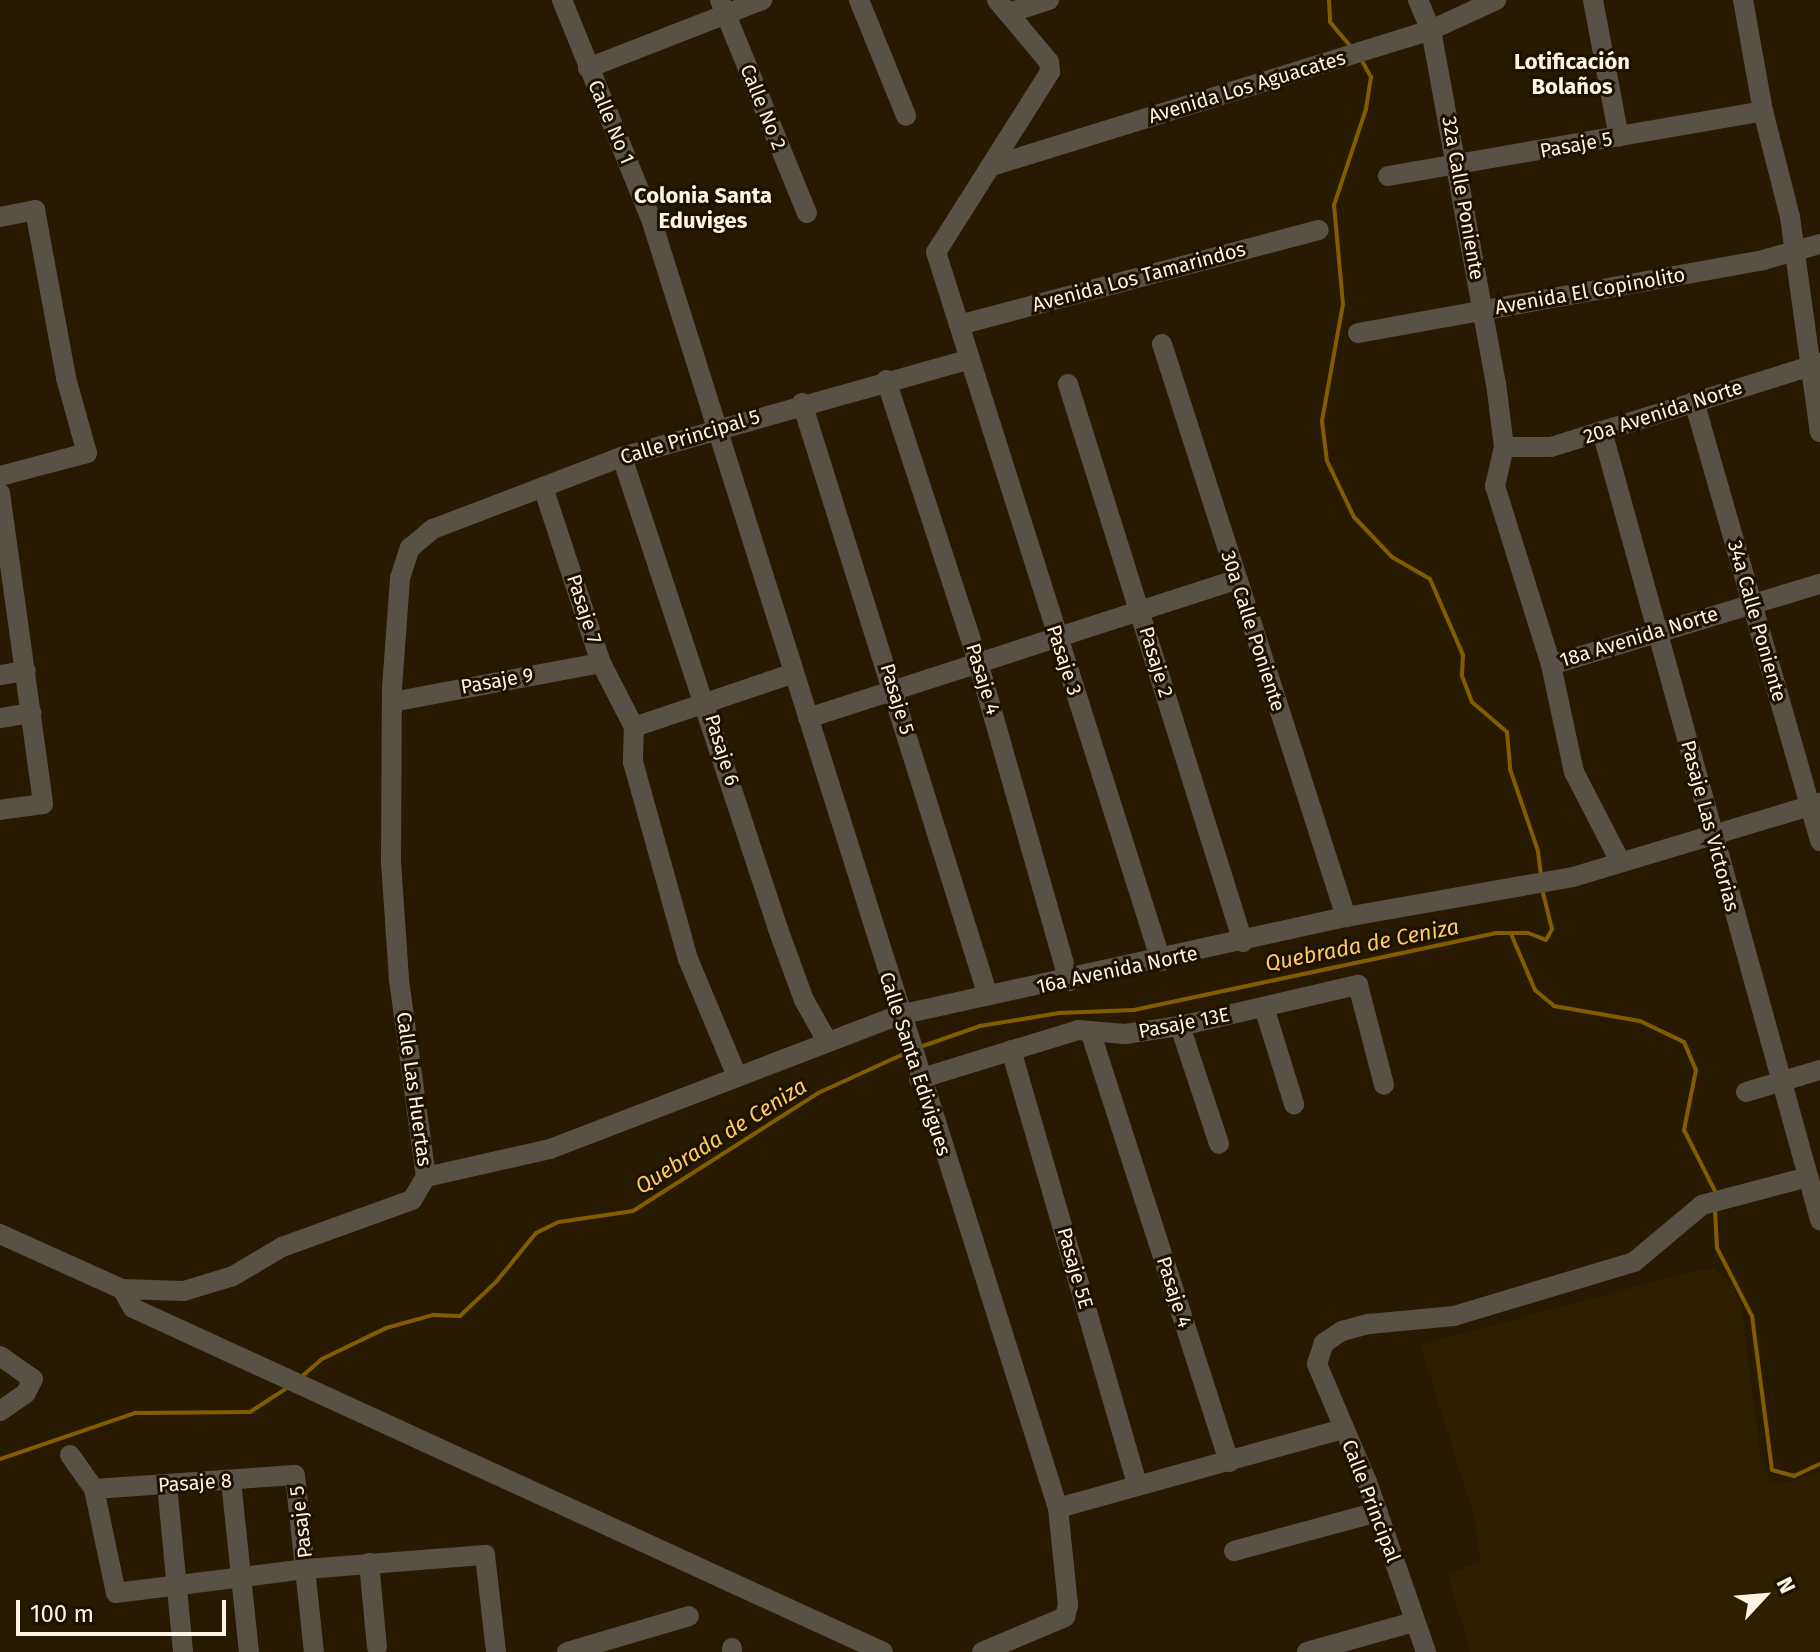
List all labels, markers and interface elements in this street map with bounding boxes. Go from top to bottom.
street label: Avenida Los Aguacates [1145,46,1349,128]
district label: Lotificación Bolaños [1514,48,1630,100]
street label: Calle No 2 [735,61,791,153]
street label: Calle No 1 [583,76,639,168]
street label: 32a Calle Poniente [1437,114,1489,282]
street label: Pasaje 5 [1538,127,1614,163]
district label: Colonia Santa Eduviges [634,182,772,234]
street label: Avenida Los Tamarindos [1030,237,1248,317]
street label: Avenida El Copinolito [1493,262,1687,320]
street label: 20a Avenida Norte [1580,375,1746,449]
street label: Calle Principal 5 [617,404,763,470]
street label: 34a Calle Poniente [1722,538,1792,704]
street label: 30a Calle Poniente [1216,548,1290,714]
street label: Pasaje 7 [562,571,606,647]
street label: 18a Avenida Norte [1557,601,1721,673]
street label: Pasaje 3 [1041,622,1087,698]
street label: Pasaje 2 [1134,624,1178,700]
street label: Pasaje 4 [961,640,1005,718]
street label: Pasaje 5 [875,661,919,737]
street label: Pasaje 9 [459,663,535,699]
street label: Pasaje 6 [700,711,744,789]
street label: Pasaje Las Victorias [1676,738,1744,914]
water label: Quebrada de Ceniza [1263,913,1461,977]
street label: 16a Avenida Norte [1034,941,1200,999]
street label: Calle Santa Edivigues [874,969,956,1159]
street label: Pasaje 13E [1136,1002,1232,1044]
street label: Calle Las Huertas [391,1010,437,1168]
water label: Quebrada de Ceniza [630,1073,812,1199]
street label: Pasaje 5E [1052,1225,1098,1311]
street label: Pasaje 4 [1151,1253,1197,1331]
street label: Calle Principal [1337,1436,1405,1566]
street label: Pasaje 8 [157,1468,233,1498]
street label: Pasaje 5 [285,1484,317,1560]
north arrow [1724,1556,1804,1636]
text: N [1771,1573,1801,1598]
scale bar [20,1584,230,1634]
text: 100 m [30,1600,94,1628]

